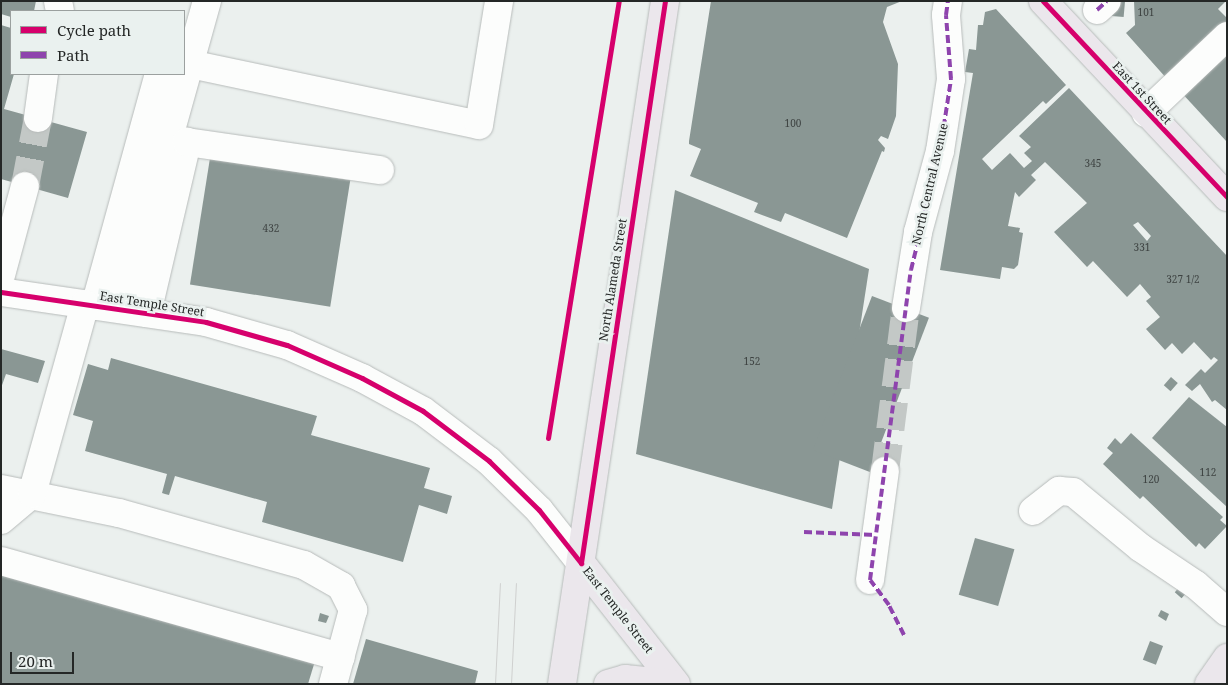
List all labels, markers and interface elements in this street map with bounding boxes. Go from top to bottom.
house number: 101 [1138,7,1154,19]
legend [10,10,185,75]
text: Cycle path [57,20,131,40]
text: Path [57,45,89,65]
street label: East 1st Street [1109,59,1175,127]
house number: 100 [785,118,801,130]
street label: North Central Avenue [909,122,951,246]
house number: 345 [1085,158,1101,170]
street label: North Alameda Street [596,218,630,342]
house number: 432 [263,223,279,235]
house number: 331 [1134,242,1150,254]
house number: 327 1/2 [1166,274,1200,286]
street label: East Temple Street [99,289,205,319]
house number: 152 [744,356,760,368]
house number: 112 [1200,467,1216,479]
house number: 120 [1143,474,1159,486]
street label: East Temple Street [580,564,656,656]
scale bar [12,642,76,674]
text: 20 m [18,651,53,671]

